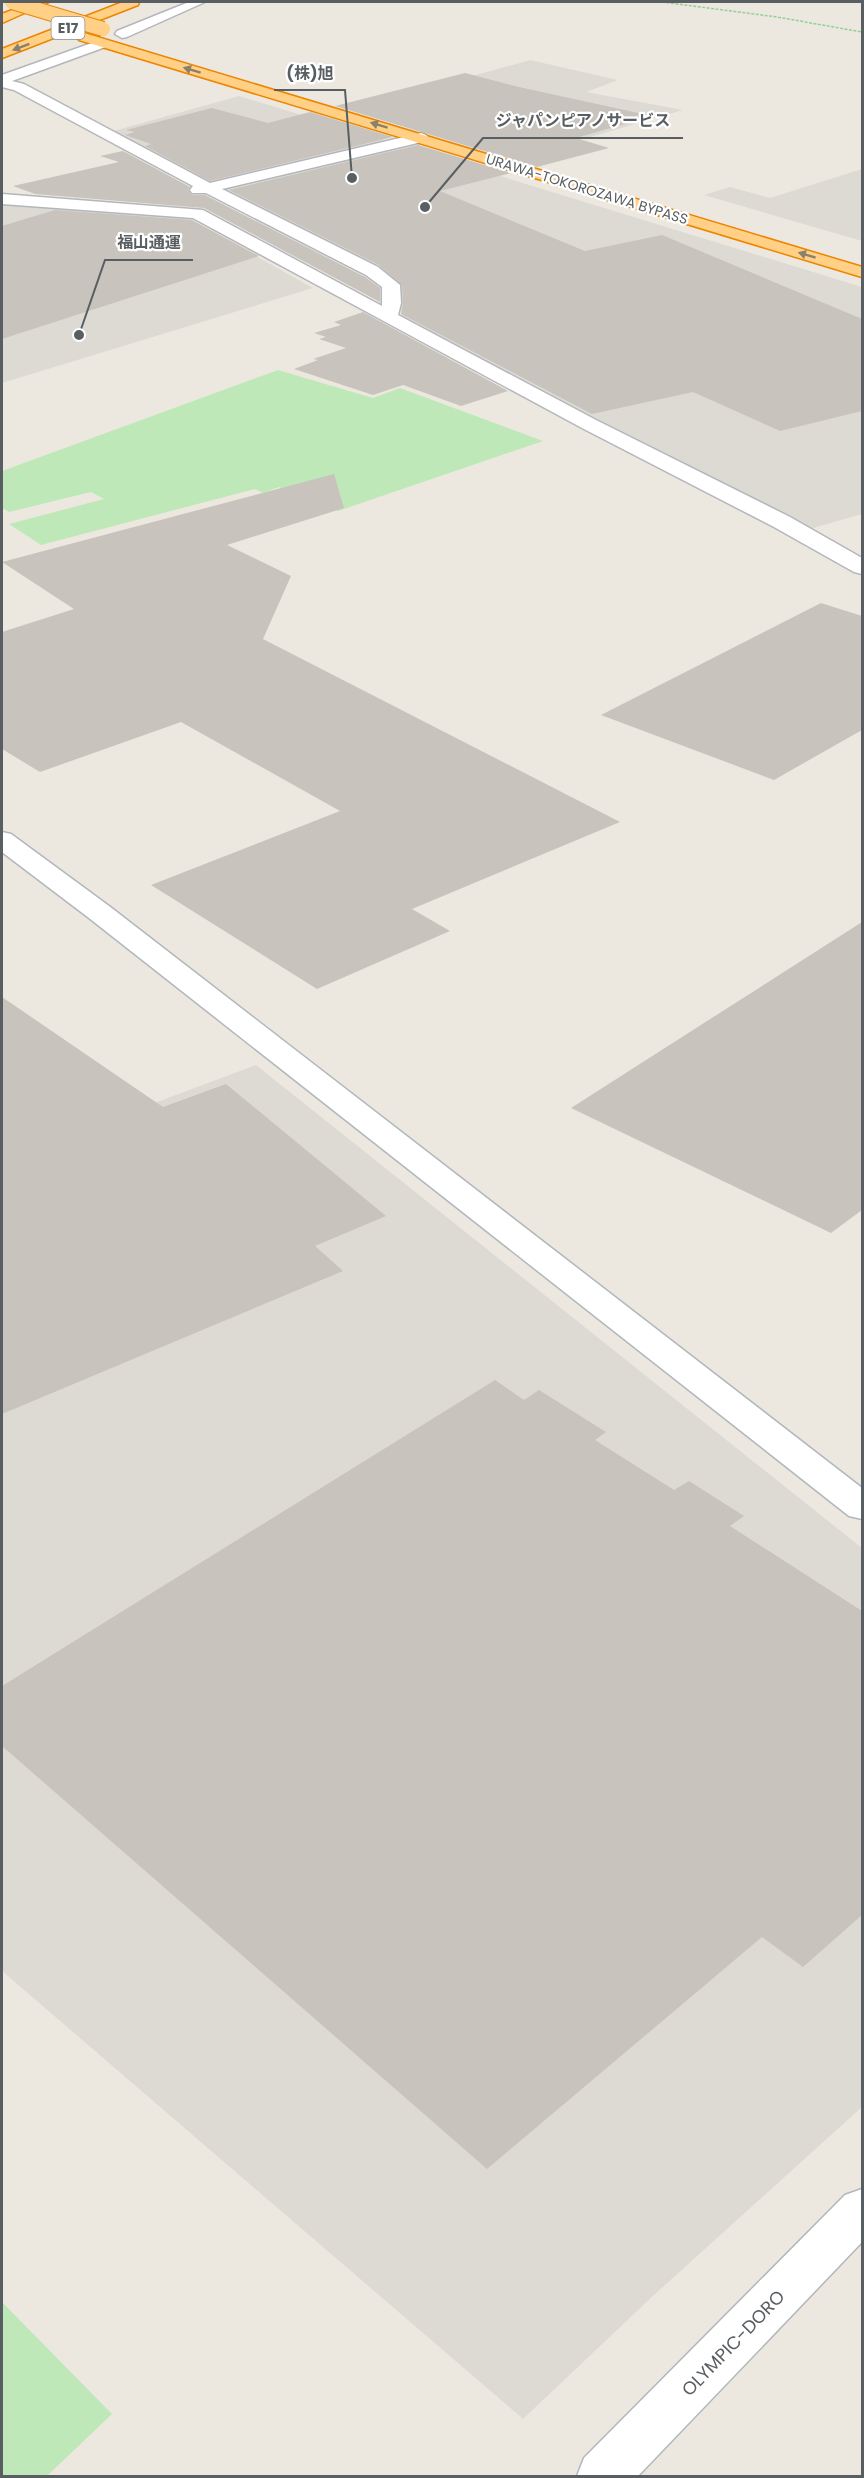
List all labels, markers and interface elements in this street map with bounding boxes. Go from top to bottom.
road number: E17 [52,17,84,39]
one-way arrow [11,42,29,52]
callout: (株)旭 [274,56,345,90]
text: (株)旭 [286,62,334,85]
one-way arrow [183,65,201,74]
callout: ジャパンピアノサービス [483,104,683,138]
text: ジャパンピアノサービス [496,109,670,132]
one-way arrow [370,120,388,129]
street label: URAWA-TOKOROZAWA BYPASS [484,149,690,229]
callout: 福山通運 [105,226,193,260]
text: 福山通運 [117,231,181,254]
one-way arrow [797,250,815,259]
street label: OLYMPIC-DORO [676,2284,790,2402]

